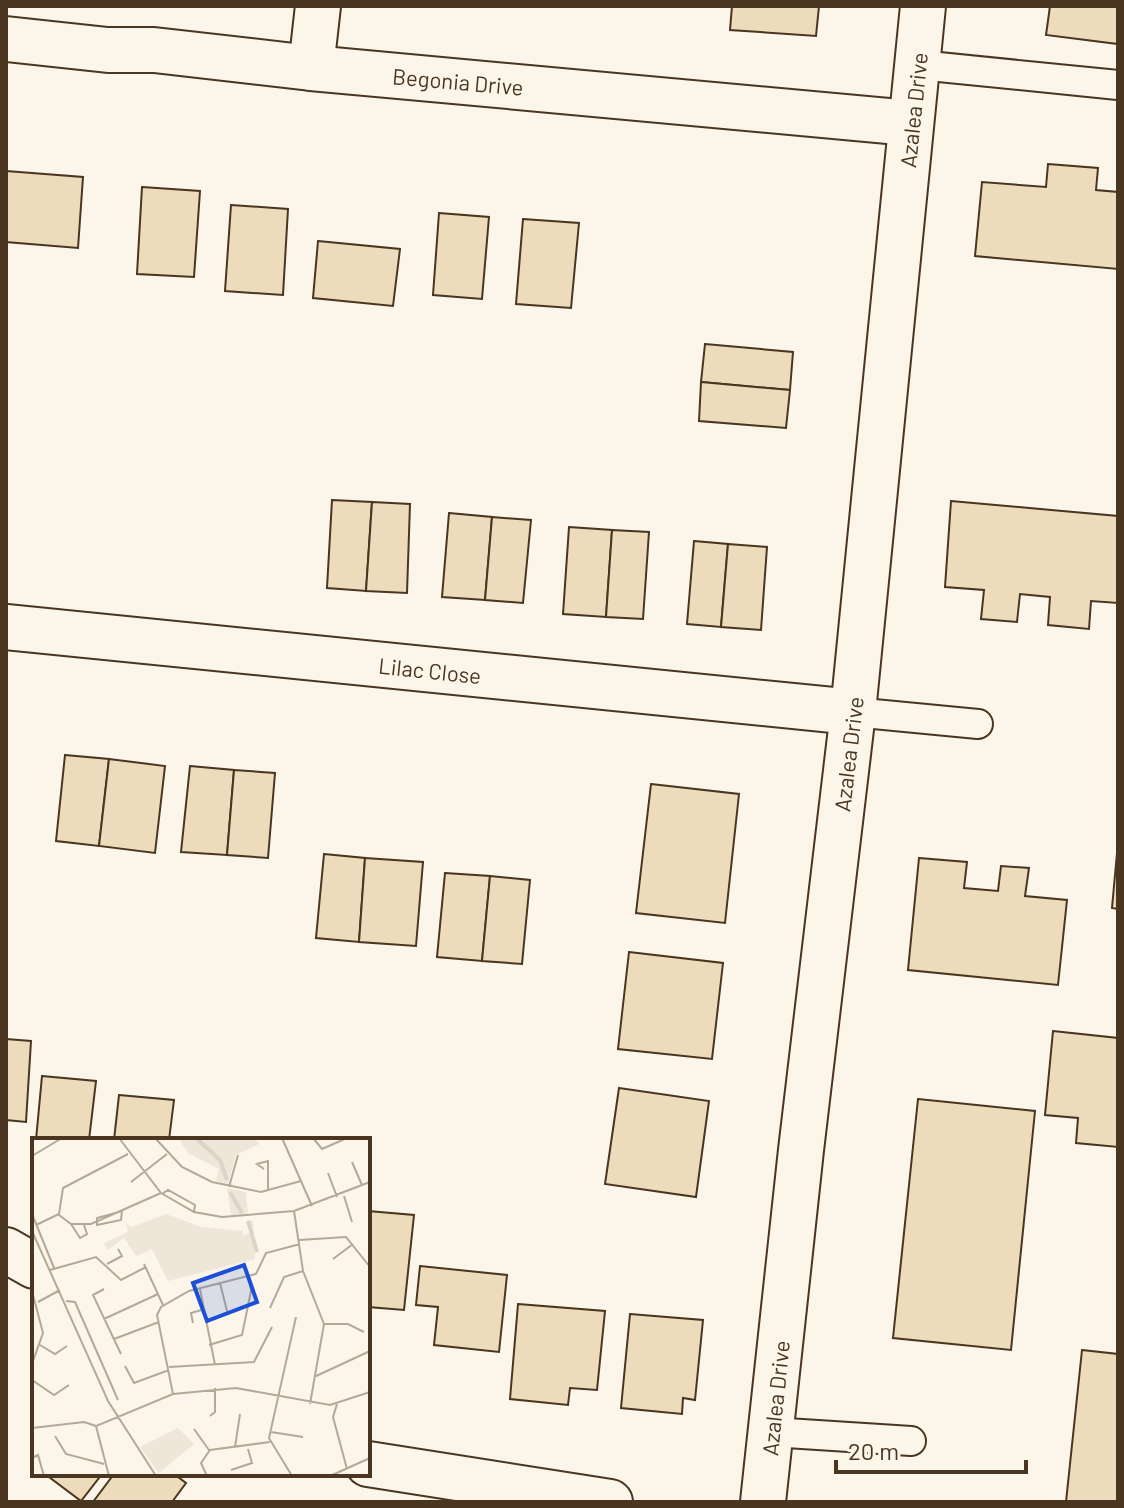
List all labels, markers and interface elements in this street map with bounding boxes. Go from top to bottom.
street label: Azalea Drive [894,51,932,169]
street label: Begonia Drive [391,62,525,100]
street label: Lilac Close [377,652,483,688]
street label: Azalea Drive [828,695,868,813]
inset map [32,1138,370,1476]
street label: Azalea Drive [756,1339,794,1457]
scale bar [836,1424,1026,1474]
text: 20 m [848,1436,899,1465]

